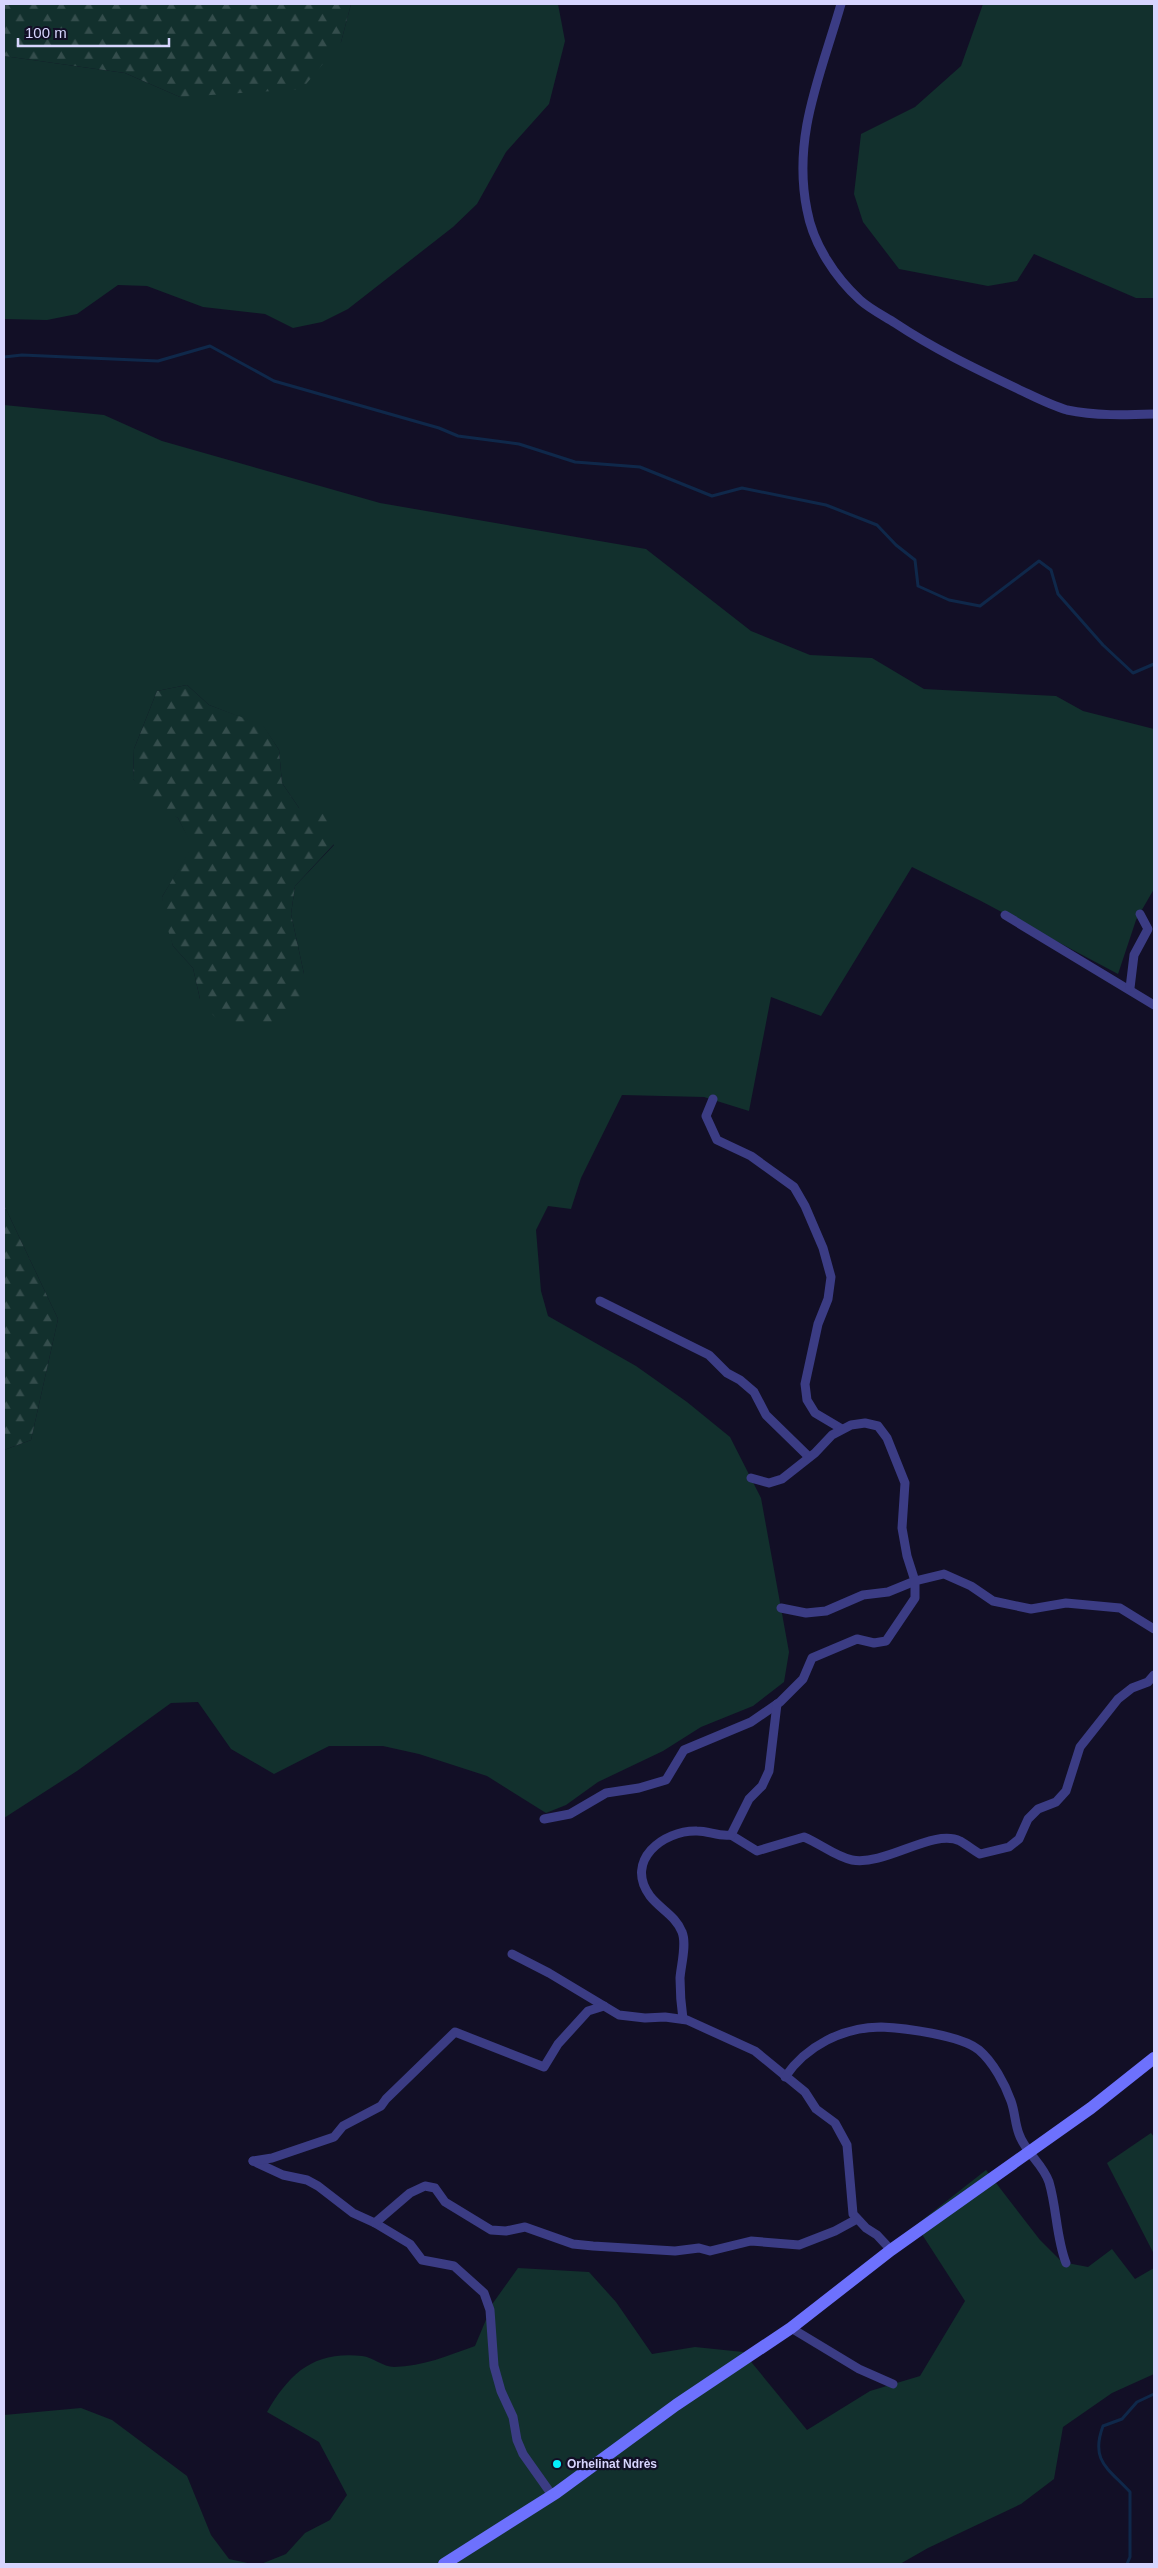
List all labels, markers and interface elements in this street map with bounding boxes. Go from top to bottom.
scale bar [18,15,169,47]
text: 100 m [25,24,67,41]
place label: Orhelinat Ndrès [567,2457,657,2471]
marker: Orhelinat Ndrès [551,2458,563,2470]

